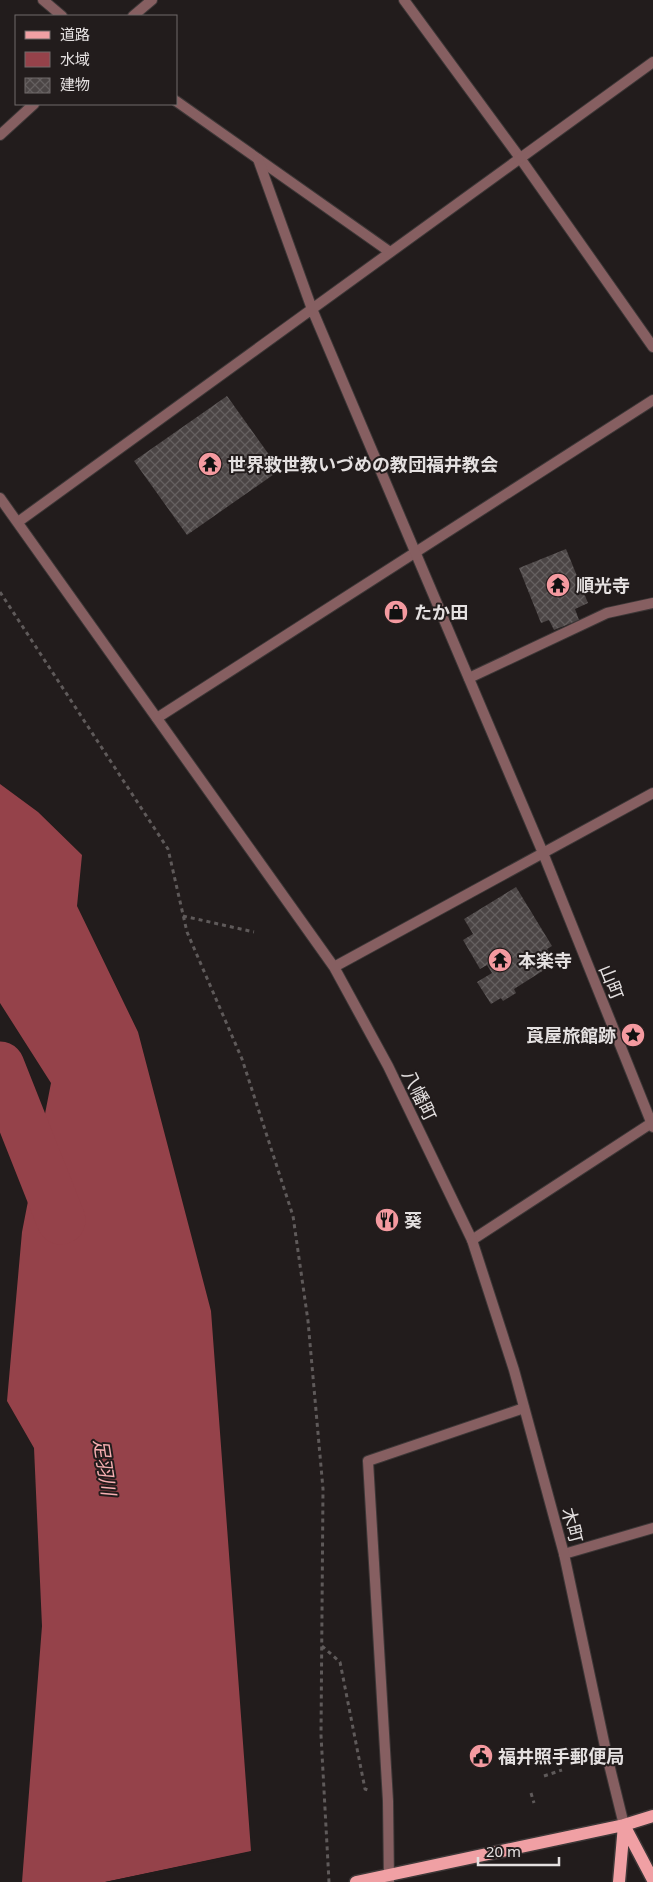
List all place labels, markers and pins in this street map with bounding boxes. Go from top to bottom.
temple icon: 世界救世教いづめの教団福井教会 [197,451,223,477]
place label: 世界救世教いづめの教団福井教会 [228,452,498,476]
temple icon: 順光寺 [545,572,571,598]
place label: 順光寺 [576,573,630,597]
shop icon: たか田 [383,599,409,625]
place label: たか田 [414,600,468,624]
temple icon: 本楽寺 [487,947,513,973]
place label: 本楽寺 [518,948,572,972]
place icon: 莨屋旅館跡 [620,1022,646,1048]
place label: 莨屋旅館跡 [526,1023,616,1047]
restaurant icon: 葵 [374,1207,400,1233]
place label: 葵 [404,1208,422,1232]
public building icon: 福井照手郵便局 [468,1743,494,1769]
place label: 福井照手郵便局 [498,1744,624,1768]

